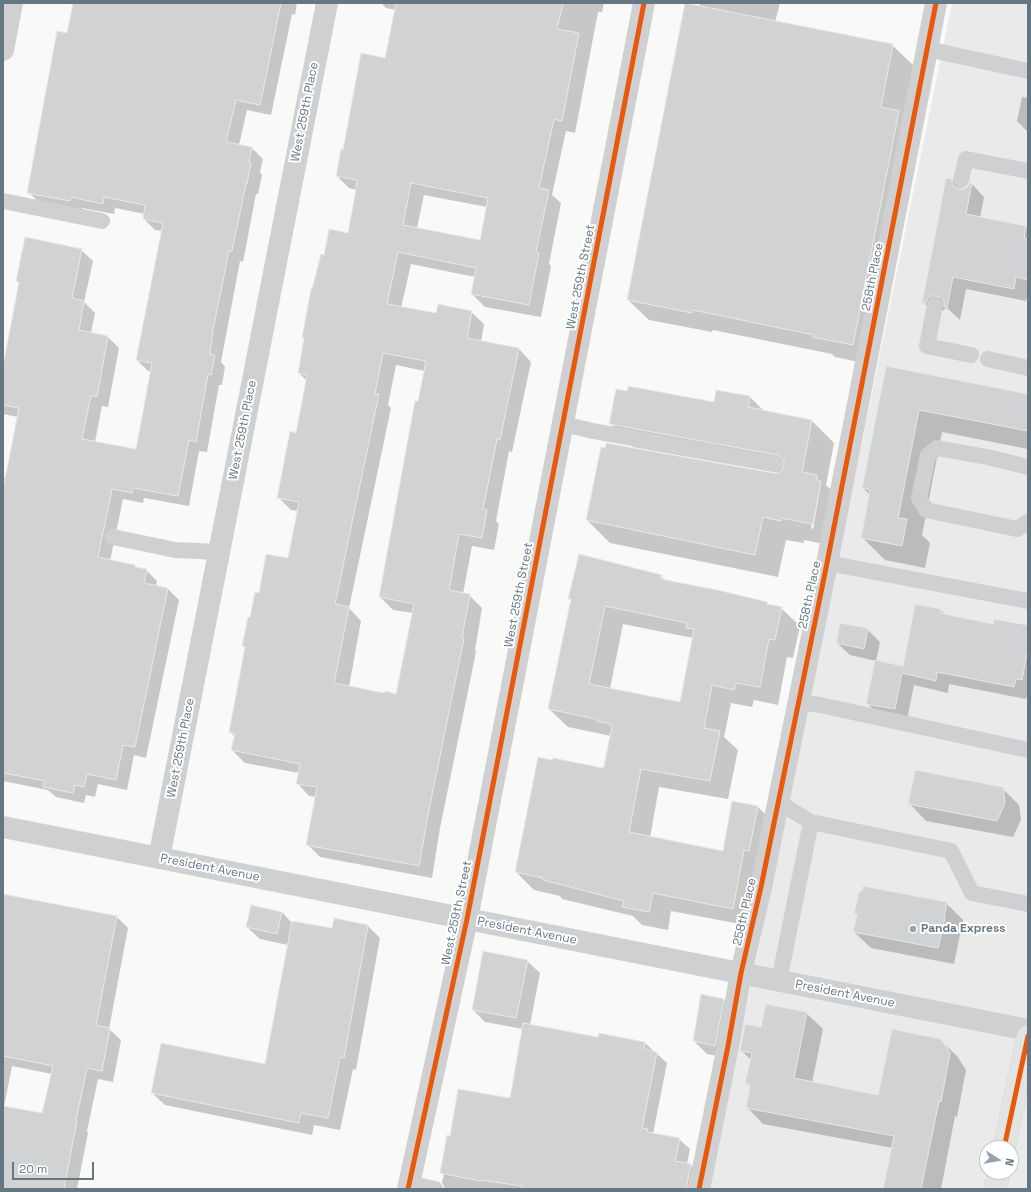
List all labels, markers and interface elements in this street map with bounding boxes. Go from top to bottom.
street label: West 259th Place [288,61,322,163]
street label: West 259th Street [564,223,598,331]
street label: 258th Place [859,242,887,312]
street label: West 259th Place [226,379,260,481]
street label: West 259th Street [502,541,536,649]
street label: 258th Place [796,560,824,630]
street label: West 259th Place [164,697,198,799]
street label: President Avenue [159,851,261,885]
street label: West 259th Street [439,859,475,967]
street label: 258th Place [730,877,760,947]
street label: President Avenue [476,914,578,948]
place label: Panda Express [921,922,1006,936]
marker: Panda Express [908,924,918,934]
street label: President Avenue [794,977,896,1011]
north arrow [979,1140,1019,1180]
scale bar [14,1154,96,1180]
text: N [1002,1157,1017,1167]
text: 20 m [19,1161,47,1177]

